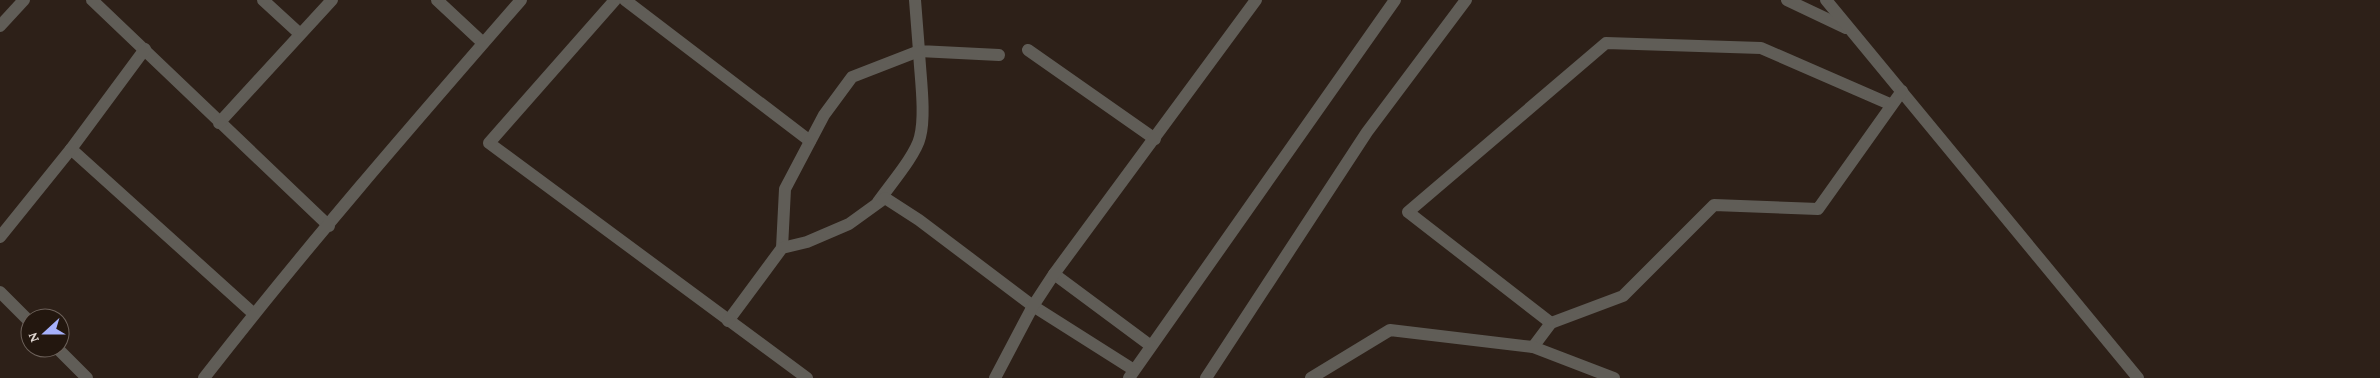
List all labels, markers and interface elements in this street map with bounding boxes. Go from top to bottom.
north arrow [20,308,70,358]
text: N [24,330,42,345]

